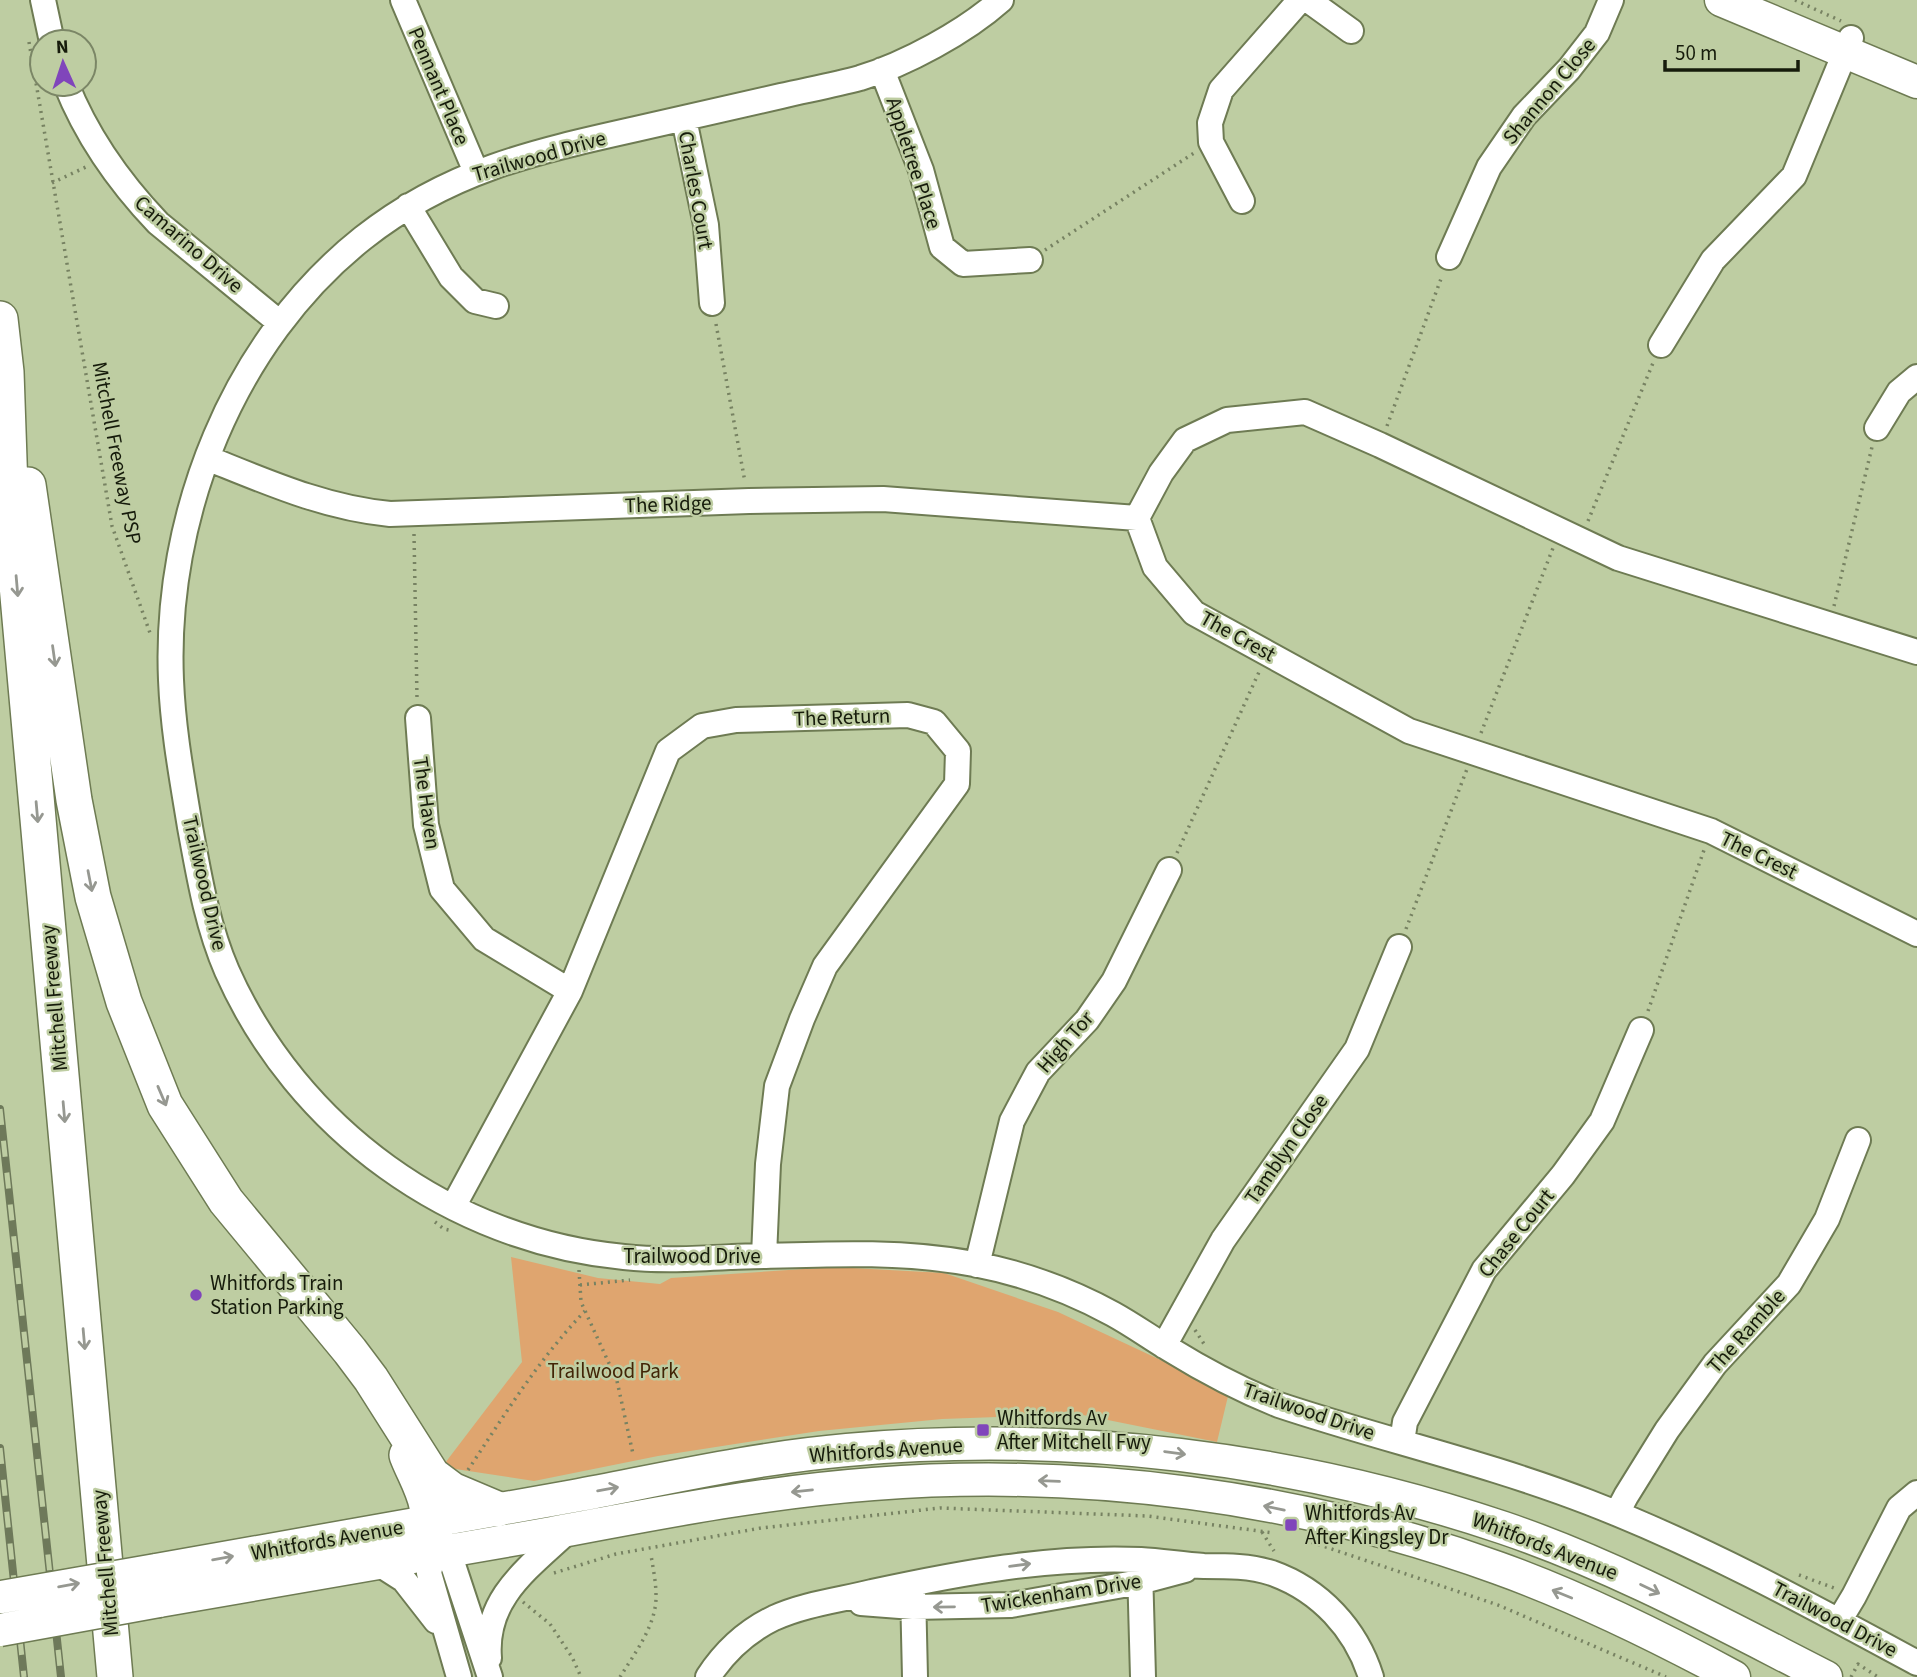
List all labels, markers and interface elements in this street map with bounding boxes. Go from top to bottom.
street label: Pennant Place [401,22,477,150]
north arrow [28,28,98,98]
scale bar [1665,28,1798,72]
street label: Shannon Close [1495,31,1603,151]
text: N [55,34,69,61]
text: 50 m [1675,38,1717,68]
street label: Appletree Place [879,93,949,233]
street label: Trailwood Drive [469,123,609,189]
street label: Charles Court [671,129,721,251]
street label: Camarino Drive [128,188,250,300]
street label: Mitchell Freeway PSP [85,359,149,547]
street label: The Ridge [624,487,712,521]
one-way arrow [11,574,24,597]
street label: The Crest [1195,603,1281,669]
one-way arrow [48,644,61,667]
street label: The Return [793,700,891,734]
street label: The Haven [406,755,448,851]
one-way arrow [31,801,44,823]
street label: Trailwood Drive [175,813,235,953]
street label: The Crest [1715,823,1803,887]
one-way arrow [83,869,97,892]
street label: Mitchell Freeway [33,923,75,1072]
street label: High Tor [1030,1004,1101,1080]
one-way arrow [156,1085,169,1106]
street label: Tamblyn Close [1237,1088,1335,1210]
one-way arrow [58,1100,71,1123]
street label: Chase Court [1471,1182,1561,1284]
street label: Trailwood Drive [623,1241,761,1271]
place label: Whitfords Train Station Parking [210,1268,344,1322]
street label: The Ramble [1700,1282,1792,1380]
marker: Whitfords Train Station Parking [188,1287,204,1303]
one-way arrow [78,1327,91,1350]
park label: Trailwood Park [547,1356,679,1386]
street label: Trailwood Drive [1239,1374,1379,1448]
place label: Whitfords Av After Mitchell Fwy [997,1403,1151,1457]
marker: Whitfords Av After Mitchell Fwy [975,1422,991,1438]
street label: Whitfords Avenue [808,1430,964,1470]
one-way arrow [1163,1447,1186,1460]
one-way arrow [1038,1474,1061,1488]
one-way arrow [596,1482,619,1495]
one-way arrow [791,1485,814,1498]
street label: Mitchell Freeway [84,1488,126,1637]
place label: Whitfords Av After Kingsley Dr [1305,1498,1449,1552]
one-way arrow [1263,1501,1286,1514]
street label: Whitfords Avenue [1468,1504,1622,1588]
street label: Whitfords Avenue [249,1512,405,1568]
marker: Whitfords Av After Kingsley Dr [1283,1517,1299,1533]
one-way arrow [211,1551,234,1564]
one-way arrow [1008,1559,1030,1572]
street label: Twickenham Drive [979,1566,1143,1620]
street label: Trailwood Drive [1767,1574,1903,1664]
one-way arrow [57,1578,80,1591]
one-way arrow [1639,1583,1660,1597]
one-way arrow [1552,1587,1574,1600]
one-way arrow [933,1600,956,1614]

